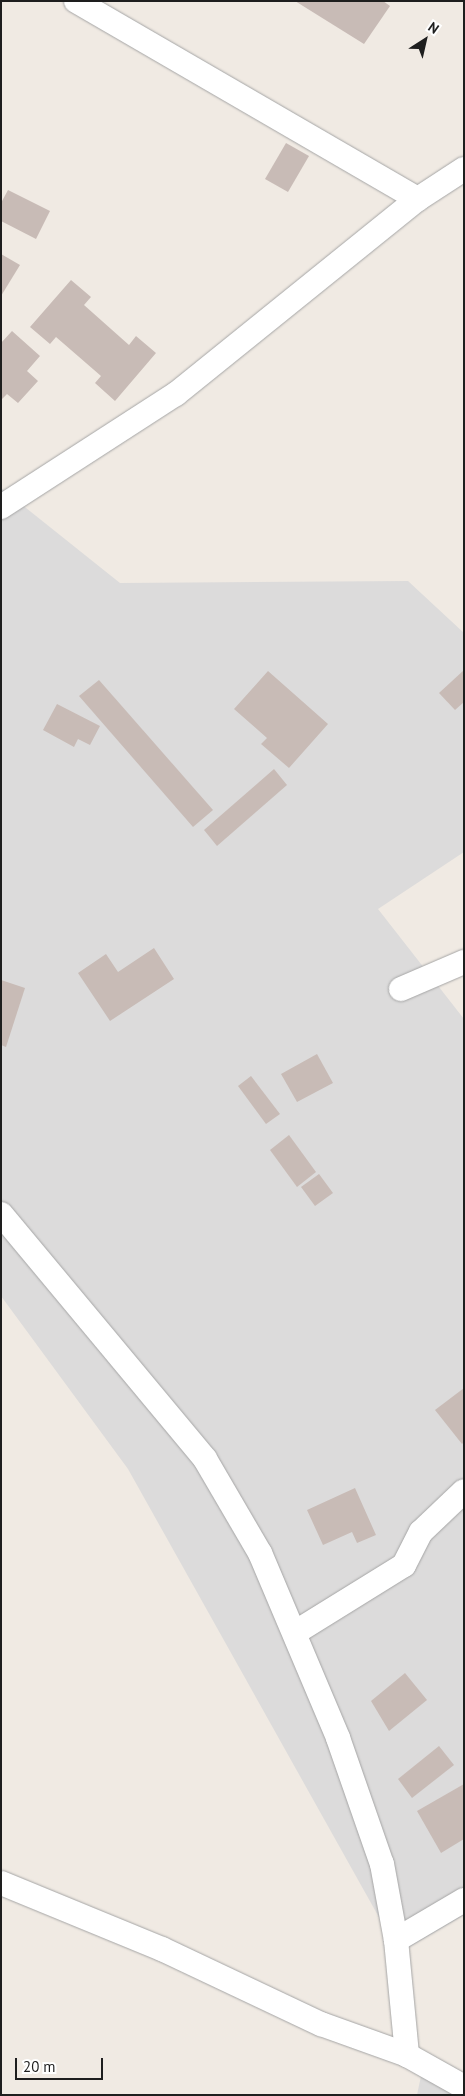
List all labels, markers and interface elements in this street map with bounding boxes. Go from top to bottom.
north arrow [400,15,450,65]
text: N [425,18,443,38]
scale bar [18,2048,105,2080]
text: 20 m [23,2057,56,2076]

